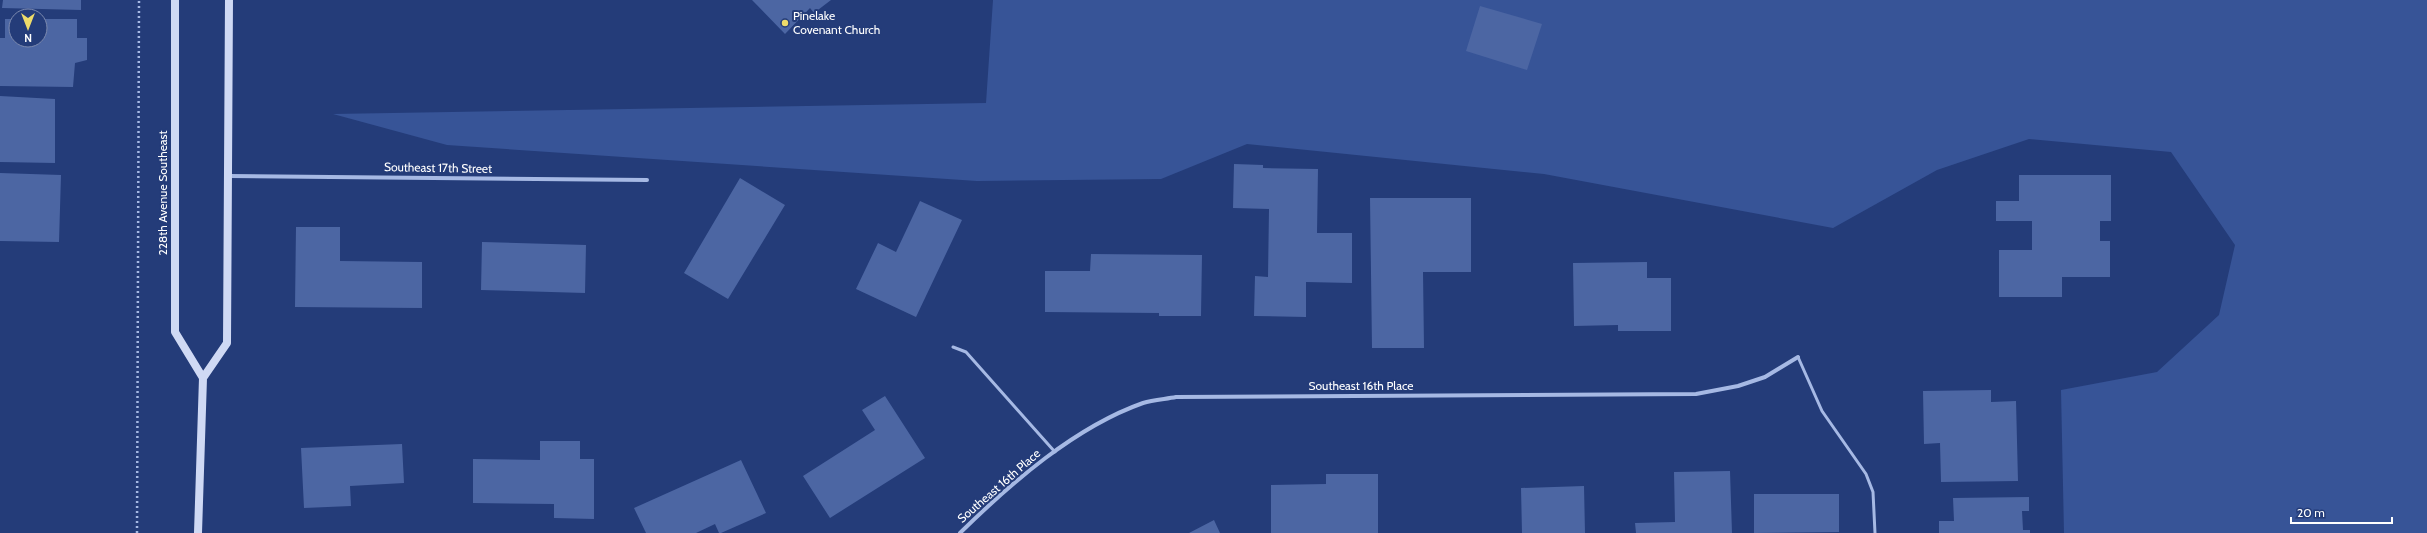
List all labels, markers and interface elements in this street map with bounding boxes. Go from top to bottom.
north arrow [8,8,48,48]
place label: Pinelake Covenant Church [793,8,880,37]
marker: Pinelake Covenant Church [780,18,790,28]
text: N [24,31,32,45]
street label: 228th Avenue Southeast [155,130,170,256]
street label: Southeast 17th Street [384,159,492,176]
street label: Southeast 16th Place [1309,378,1413,393]
street label: Southeast 16th Place [954,446,1043,526]
scale bar [2291,499,2392,525]
text: 20 m [2297,505,2325,520]

